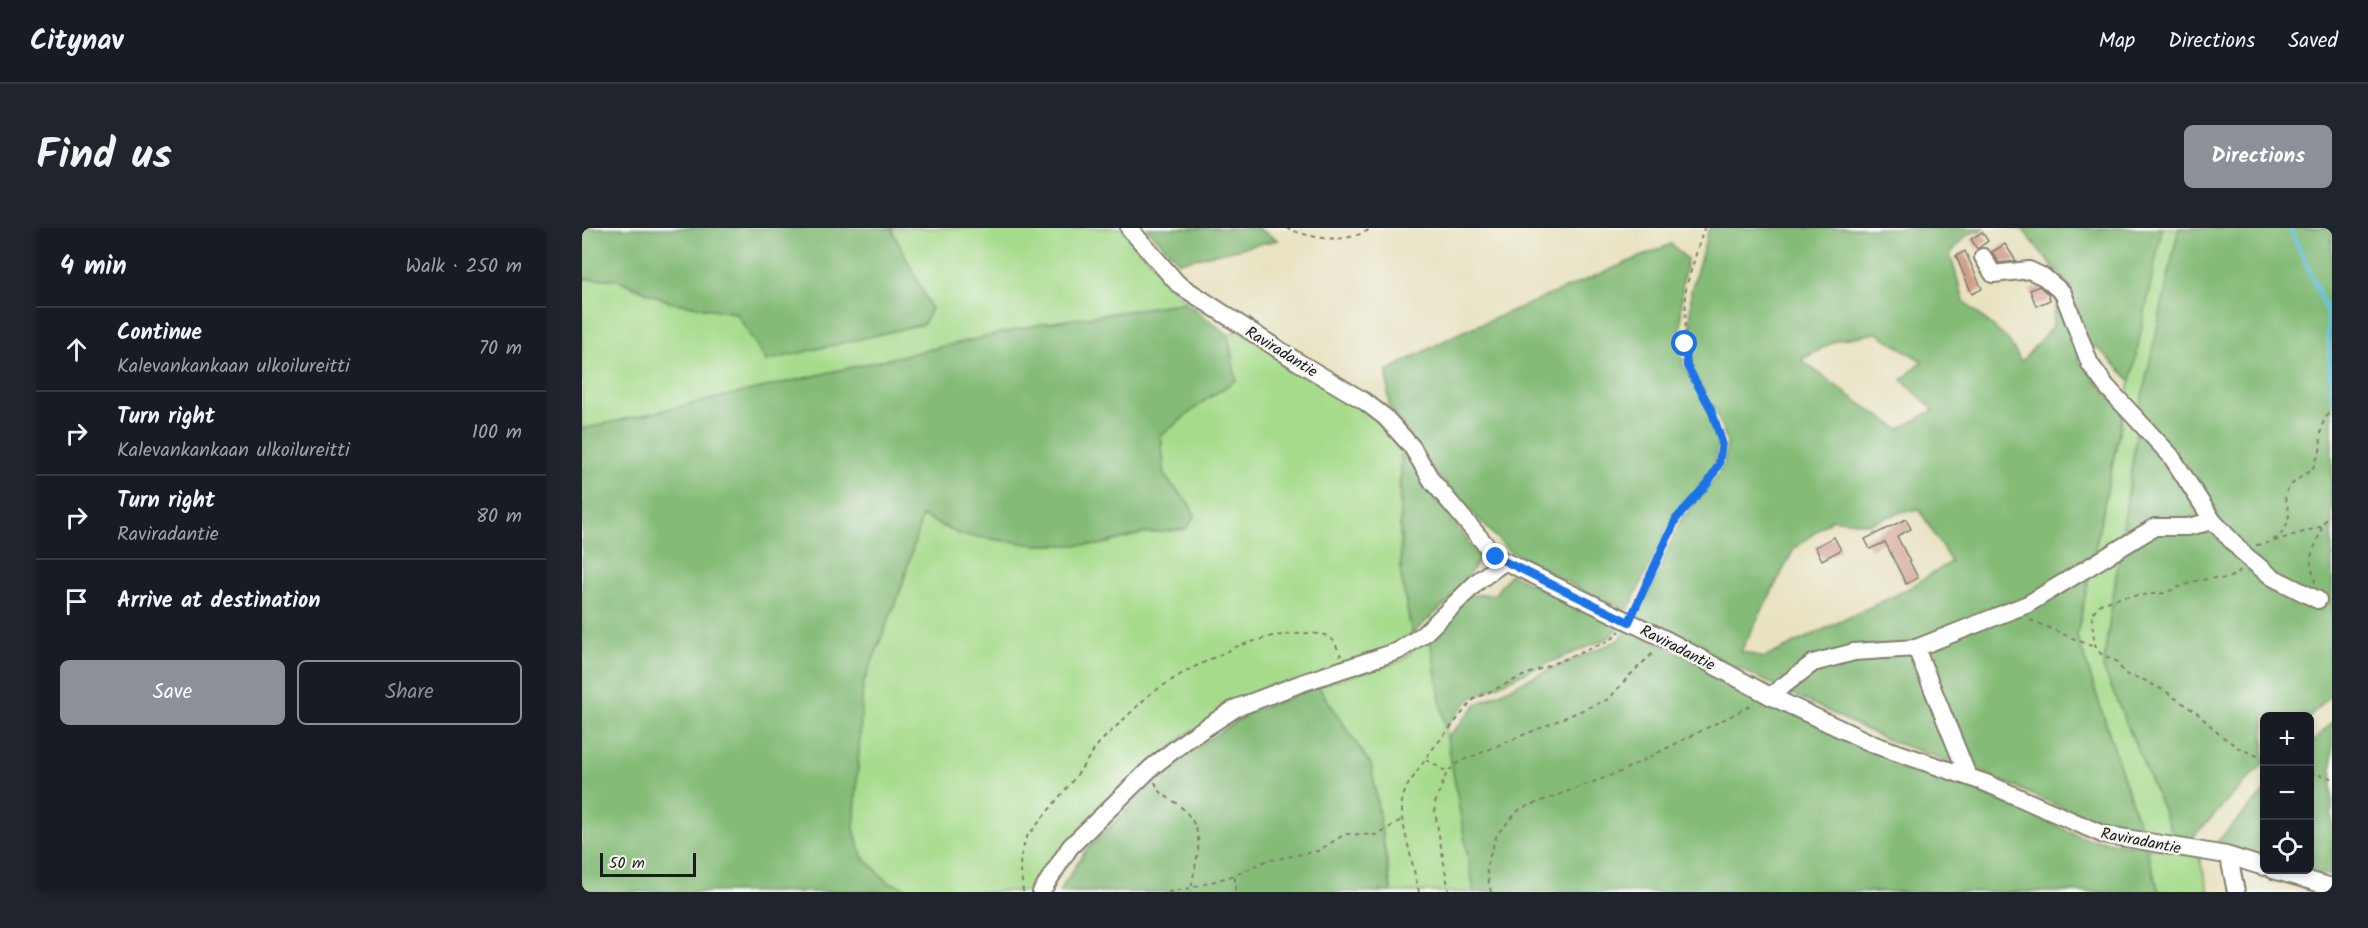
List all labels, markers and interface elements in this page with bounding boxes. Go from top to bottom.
text: Citynav [30,19,123,64]
text: Map [2099,25,2135,58]
text: Directions [2168,25,2255,58]
text: Saved [2288,25,2338,58]
text: Find us [36,123,172,190]
button: Directions [2184,125,2332,188]
text: 4 min [60,246,127,288]
text: Walk · 250 m [406,251,522,283]
text: Continue [117,316,202,351]
street label: Raviradantie [1240,320,1322,384]
route start [1671,330,1697,356]
icon: ahead [60,333,93,366]
text: 70 m [479,333,522,365]
text: Kalevankankaan ulkoilureitti [117,351,350,383]
text: Turn right [117,400,215,435]
icon: right [60,417,93,450]
text: 100 m [472,417,522,449]
text: Kalevankankaan ulkoilureitti [117,435,350,467]
text: Turn right [117,484,215,519]
icon: right [60,501,93,534]
text: 80 m [476,501,522,533]
text: Raviradantie [117,519,219,551]
route end [1482,543,1508,569]
text: Arrive at destination [117,584,320,619]
icon: arrive [60,585,93,618]
street label: Raviradantie [1635,619,1719,678]
button: Save [60,660,285,725]
button: Share [297,660,522,725]
map controls [2260,712,2314,874]
button: + [2260,712,2314,766]
button: − [2260,766,2314,820]
button: locate [2260,820,2314,874]
street label: Raviradantie [2098,821,2183,862]
scale bar [600,850,696,878]
text: 50 m [609,851,645,876]

